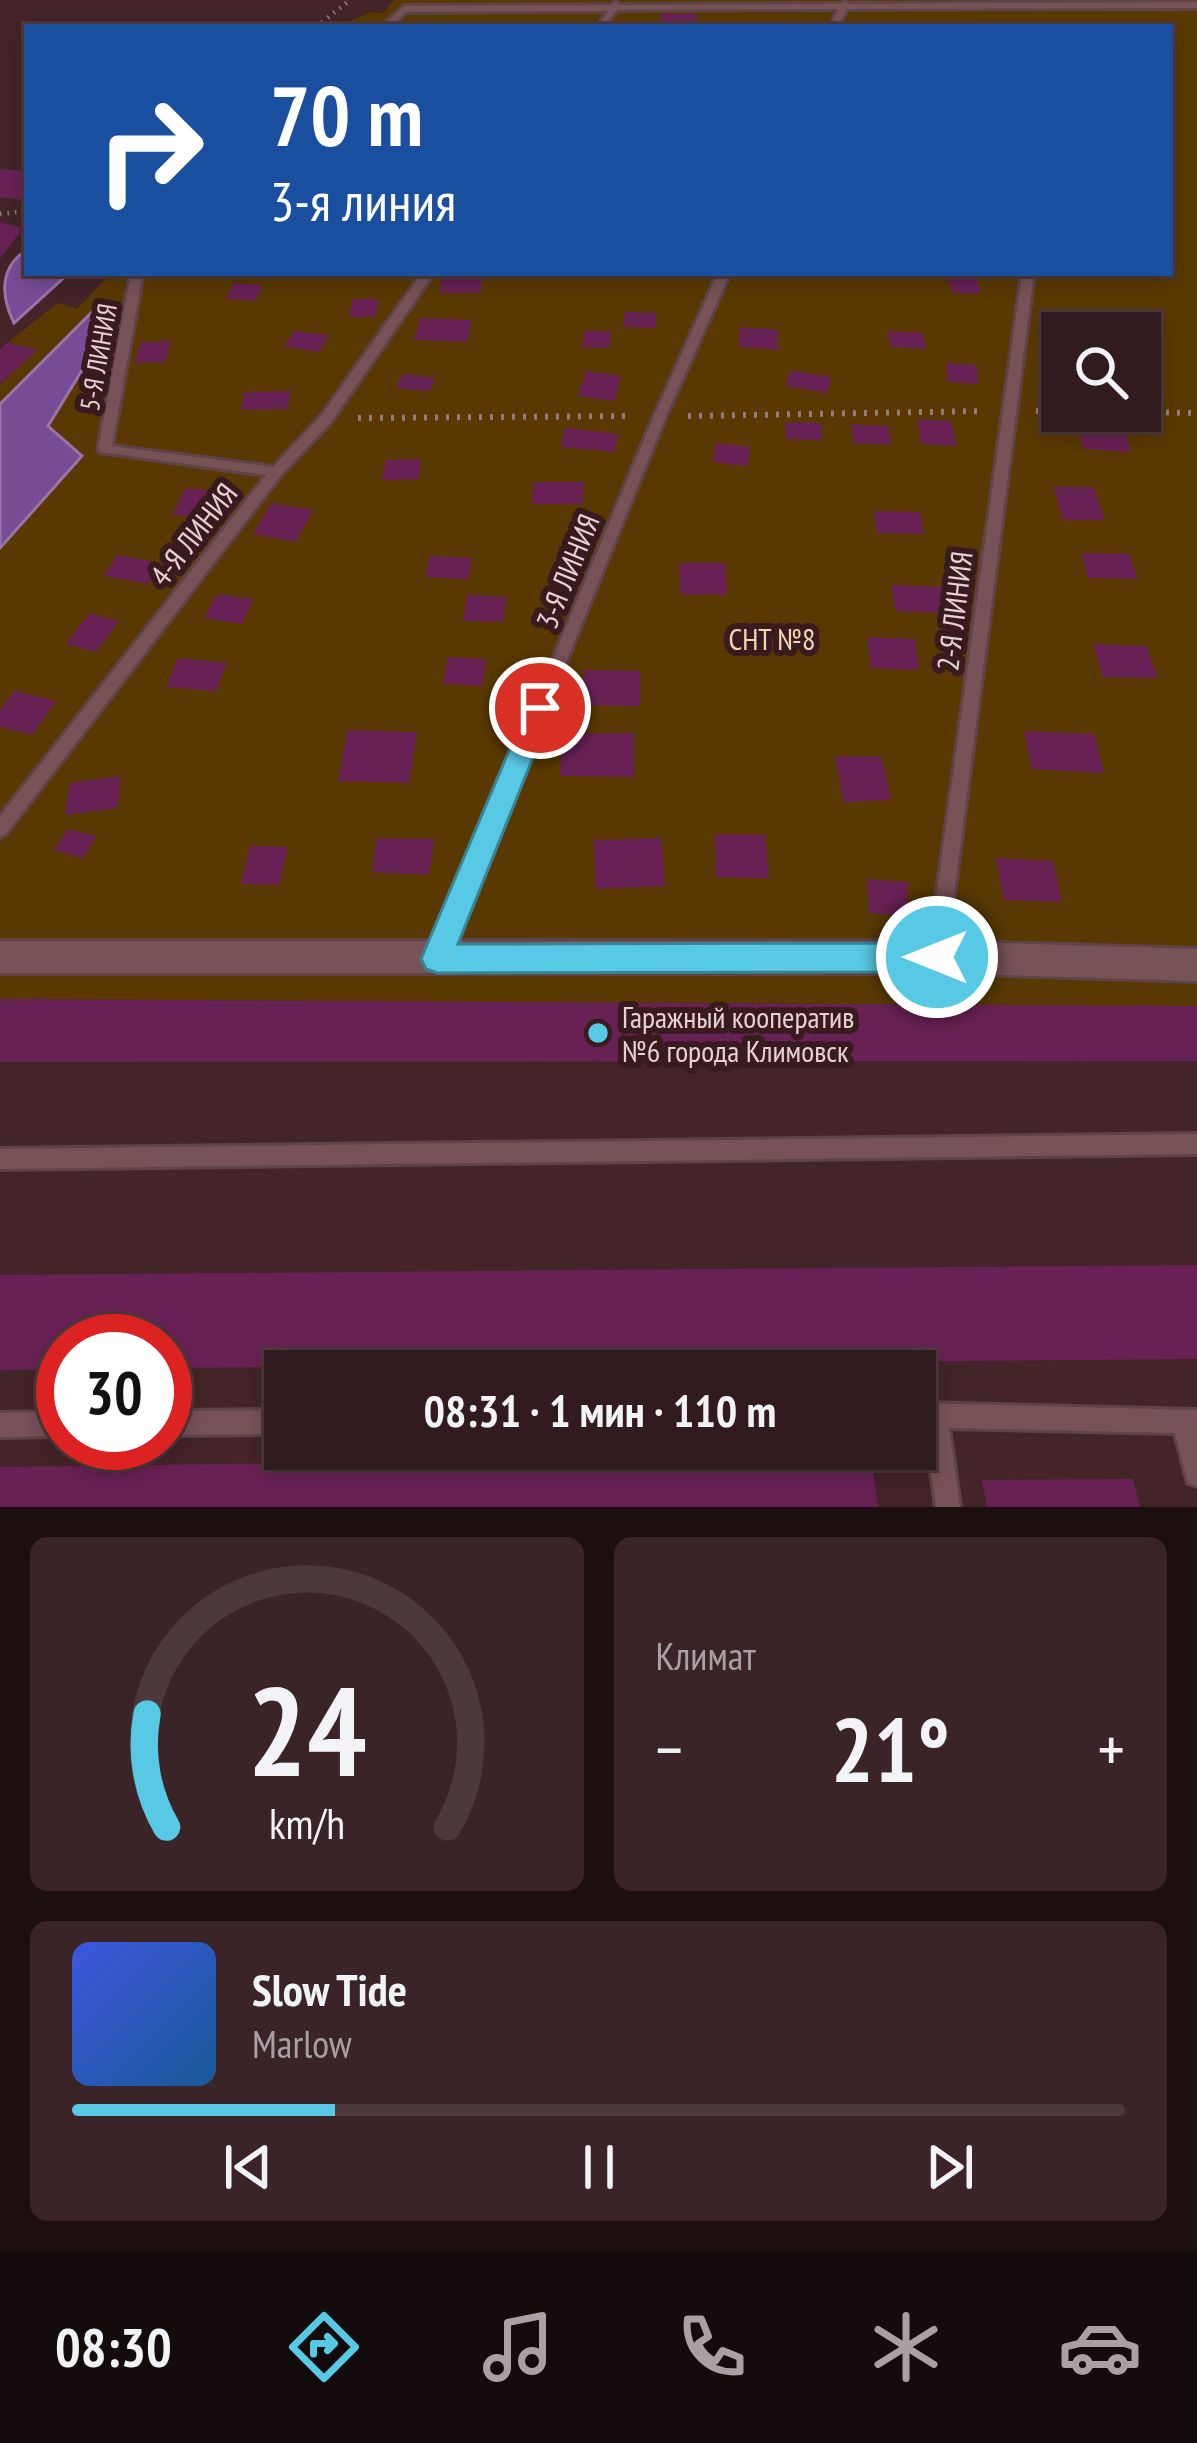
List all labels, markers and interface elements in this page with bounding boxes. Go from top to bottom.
text: 70 m [270,60,423,169]
icon: right [72,72,228,228]
text: 3-я линия [270,166,456,236]
street label: 5-Я ЛИНИЯ [72,301,124,413]
map controls [1041,312,1161,432]
button: search [1041,312,1161,432]
street label: 4-Я ЛИНИЯ [141,475,245,593]
street label: 3-Я ЛИНИЯ [526,508,608,634]
street label: 2-Я ЛИНИЯ [927,549,981,673]
park label: СНТ №8 [729,619,815,658]
pin [489,657,591,759]
icon: arrive [507,675,573,741]
position arrow [874,894,1000,1020]
place label: Гаражный кооператив №6 города Климовск [622,997,854,1070]
marker: Гаражный кооператив №6 города Климовск [585,1020,611,1046]
speed limit sign: 30 [36,1314,192,1470]
text: 08:31 · 1 мин · 110 m [424,1381,776,1439]
text: Климат [656,1630,756,1681]
text: 24 [247,1649,366,1810]
text: 21° [831,1690,950,1807]
text: − [656,1706,683,1791]
text: + [1098,1706,1125,1791]
text: km/h [269,1795,345,1851]
text: Slow Tide [252,1960,407,2018]
text: Marlow [252,2018,352,2069]
icon: previous [215,2134,281,2200]
icon: pause [566,2134,632,2200]
icon: next [917,2134,983,2200]
icon: directions [282,2305,366,2389]
icon: music [476,2305,560,2389]
icon: phone [670,2305,754,2389]
icon: climate [864,2305,948,2389]
icon: car [1058,2305,1142,2389]
text: 08:30 [55,2312,172,2382]

